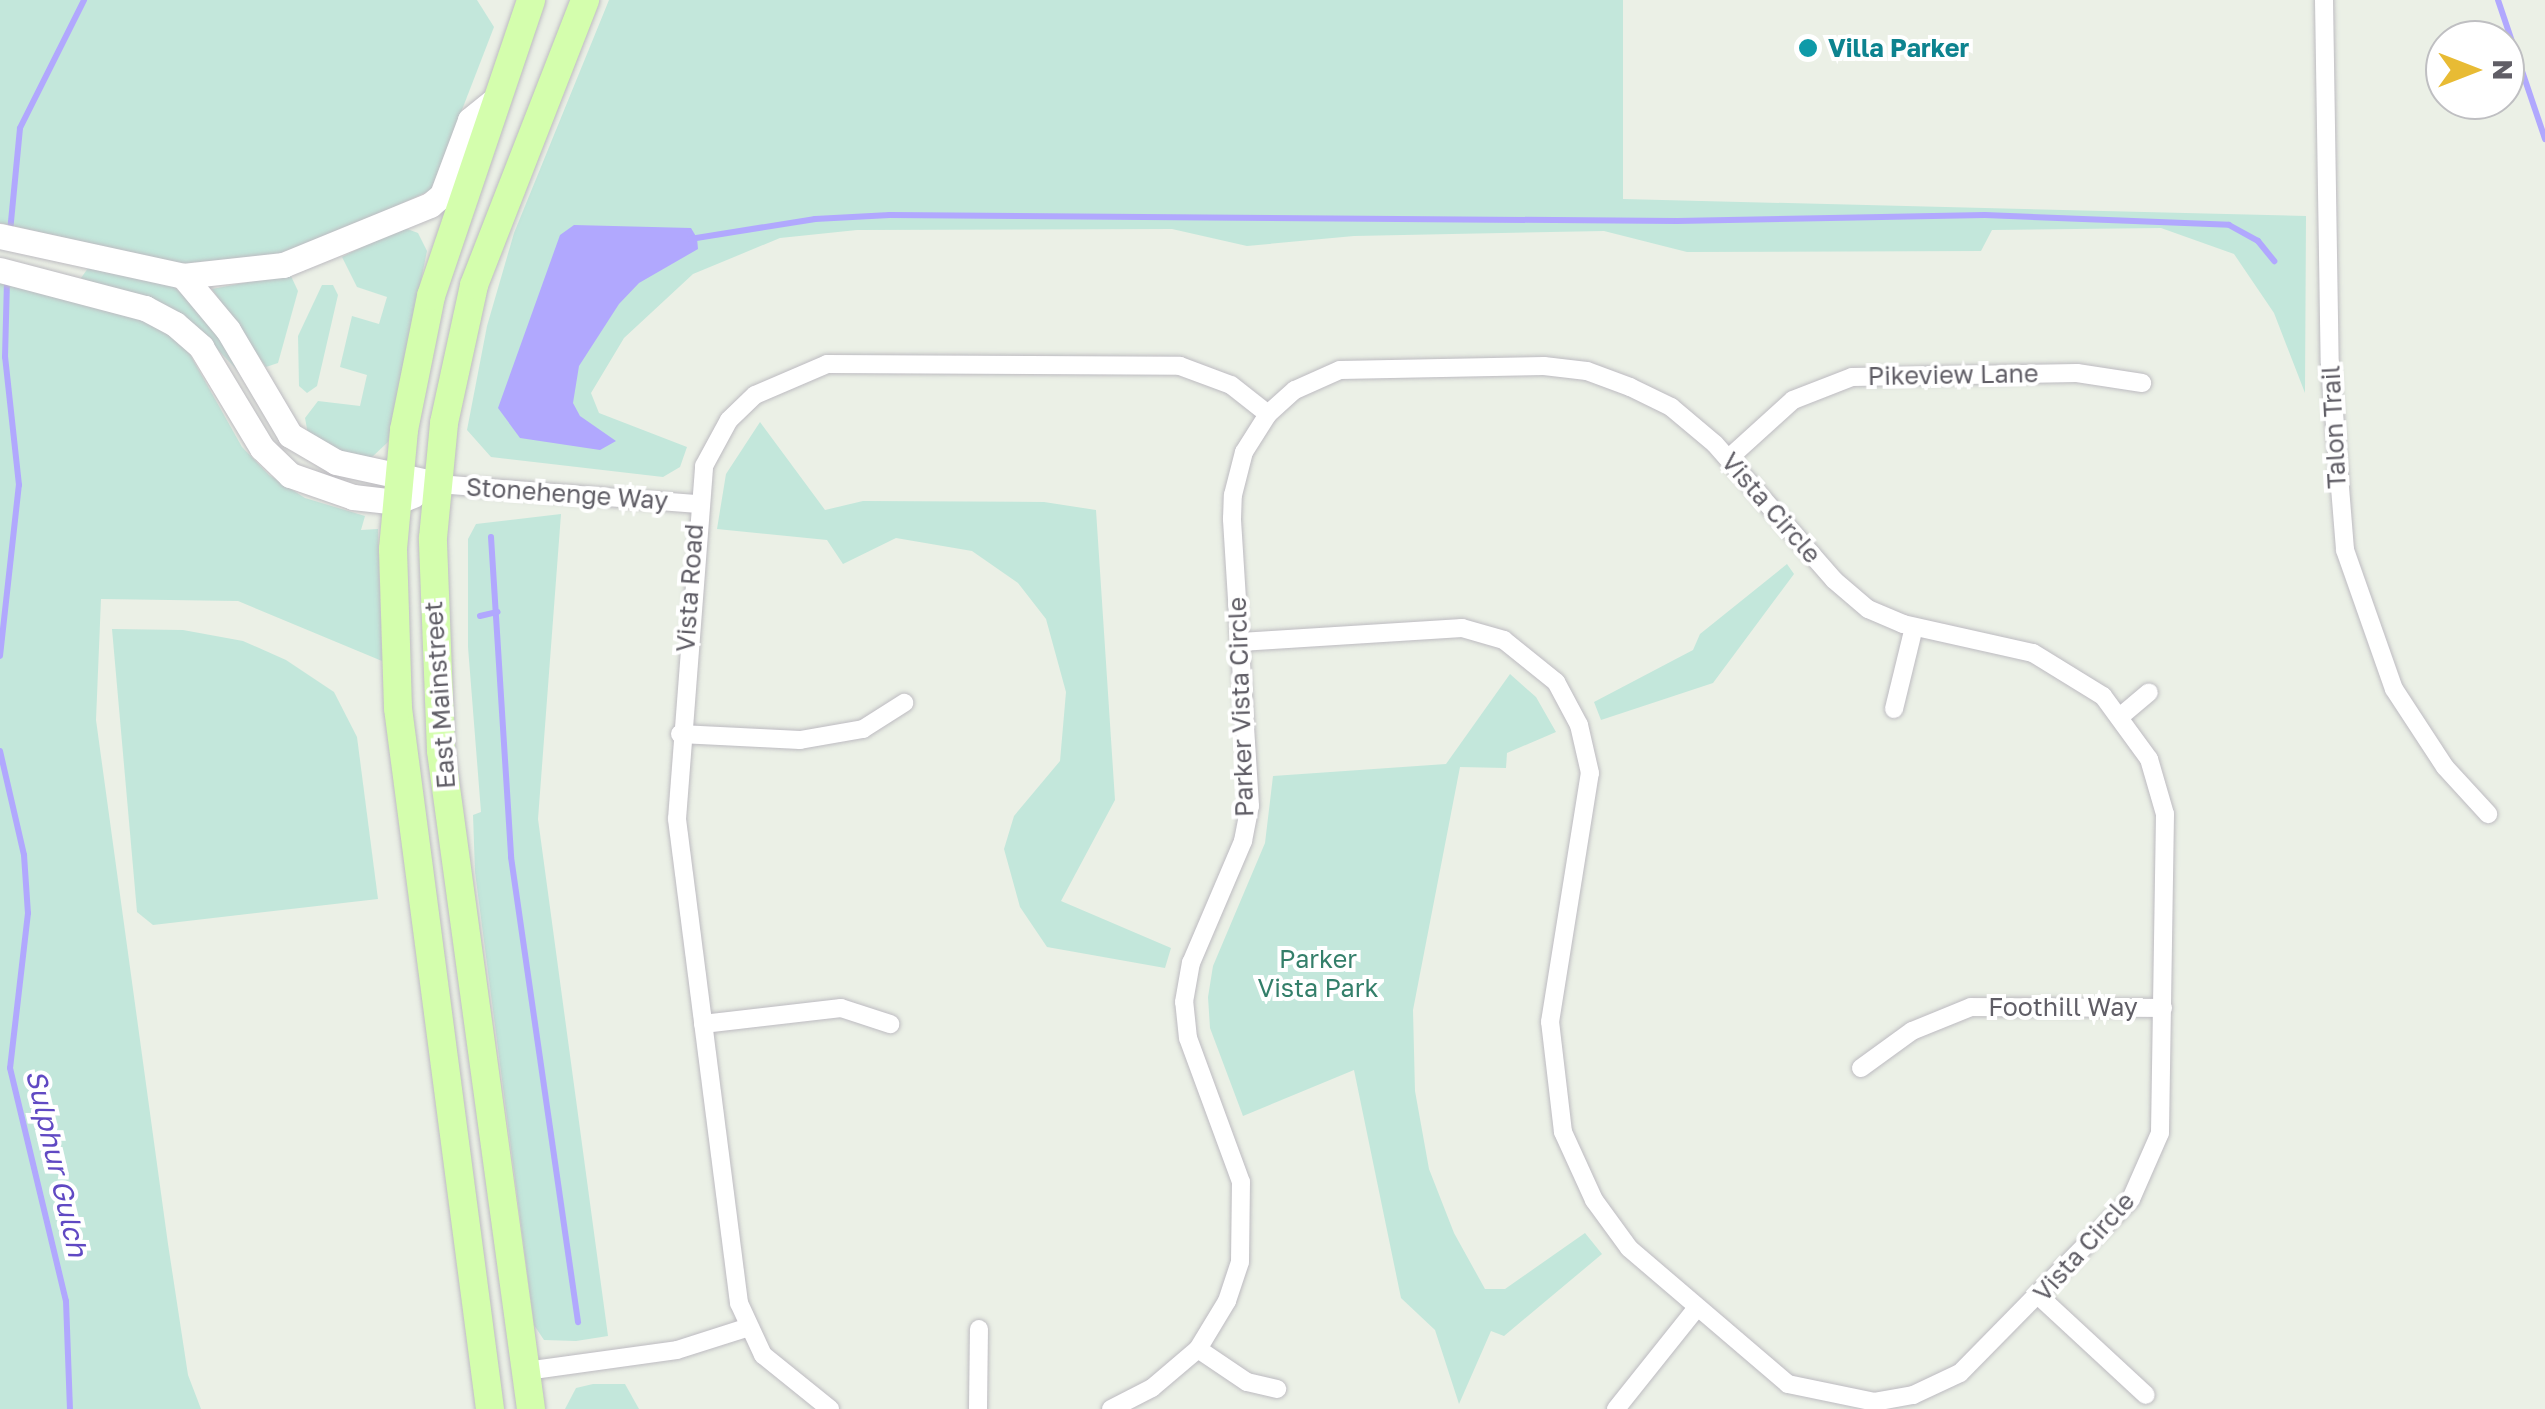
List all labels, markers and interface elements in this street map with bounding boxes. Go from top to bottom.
north arrow [2425,20,2525,120]
place label: Villa Parker [1828,33,1969,63]
marker: Villa Parker [1797,37,1819,59]
text: N [2487,59,2520,81]
street label: Pikeview Lane [1867,359,2039,391]
street label: Talon Trail [2316,365,2352,489]
street label: Vista Circle [1715,447,1827,569]
street label: Stonehenge Way [465,472,669,516]
street label: Vista Road [671,523,709,653]
street label: Parker Vista Circle [1222,596,1260,818]
street label: East Mainstreet [418,600,462,790]
park label: Parker Vista Park [1257,945,1379,1004]
street label: Foothill Way [1988,992,2138,1022]
water label: Sulphur Gulch [19,1066,95,1260]
street label: Vista Circle [2027,1186,2141,1308]

